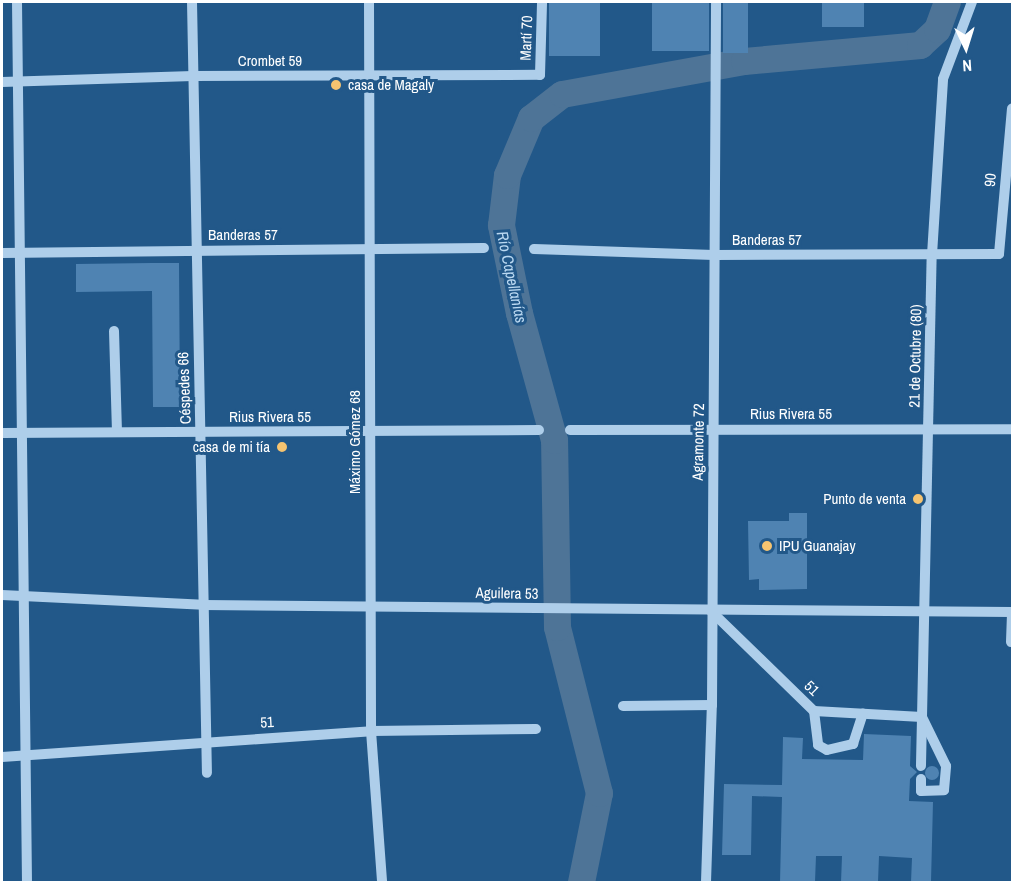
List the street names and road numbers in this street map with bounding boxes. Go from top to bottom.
street label: Martí 70 [516,15,536,61]
street label: Crombet 59 [238,52,302,70]
street label: 90 [980,172,1000,188]
street label: Banderas 57 [208,226,278,244]
street label: Banderas 57 [732,231,802,249]
street label: 21 de Octubre (80) [905,304,925,408]
street label: Céspedes 66 [174,351,194,425]
street label: Máximo Gómez 68 [346,390,364,494]
street label: Agramonte 72 [688,403,708,481]
street label: Rius Rivera 55 [750,405,832,423]
street label: Rius Rivera 55 [229,408,311,426]
street label: Aguilera 53 [475,583,539,603]
street label: 51 [801,677,823,699]
street label: 51 [260,713,274,731]

